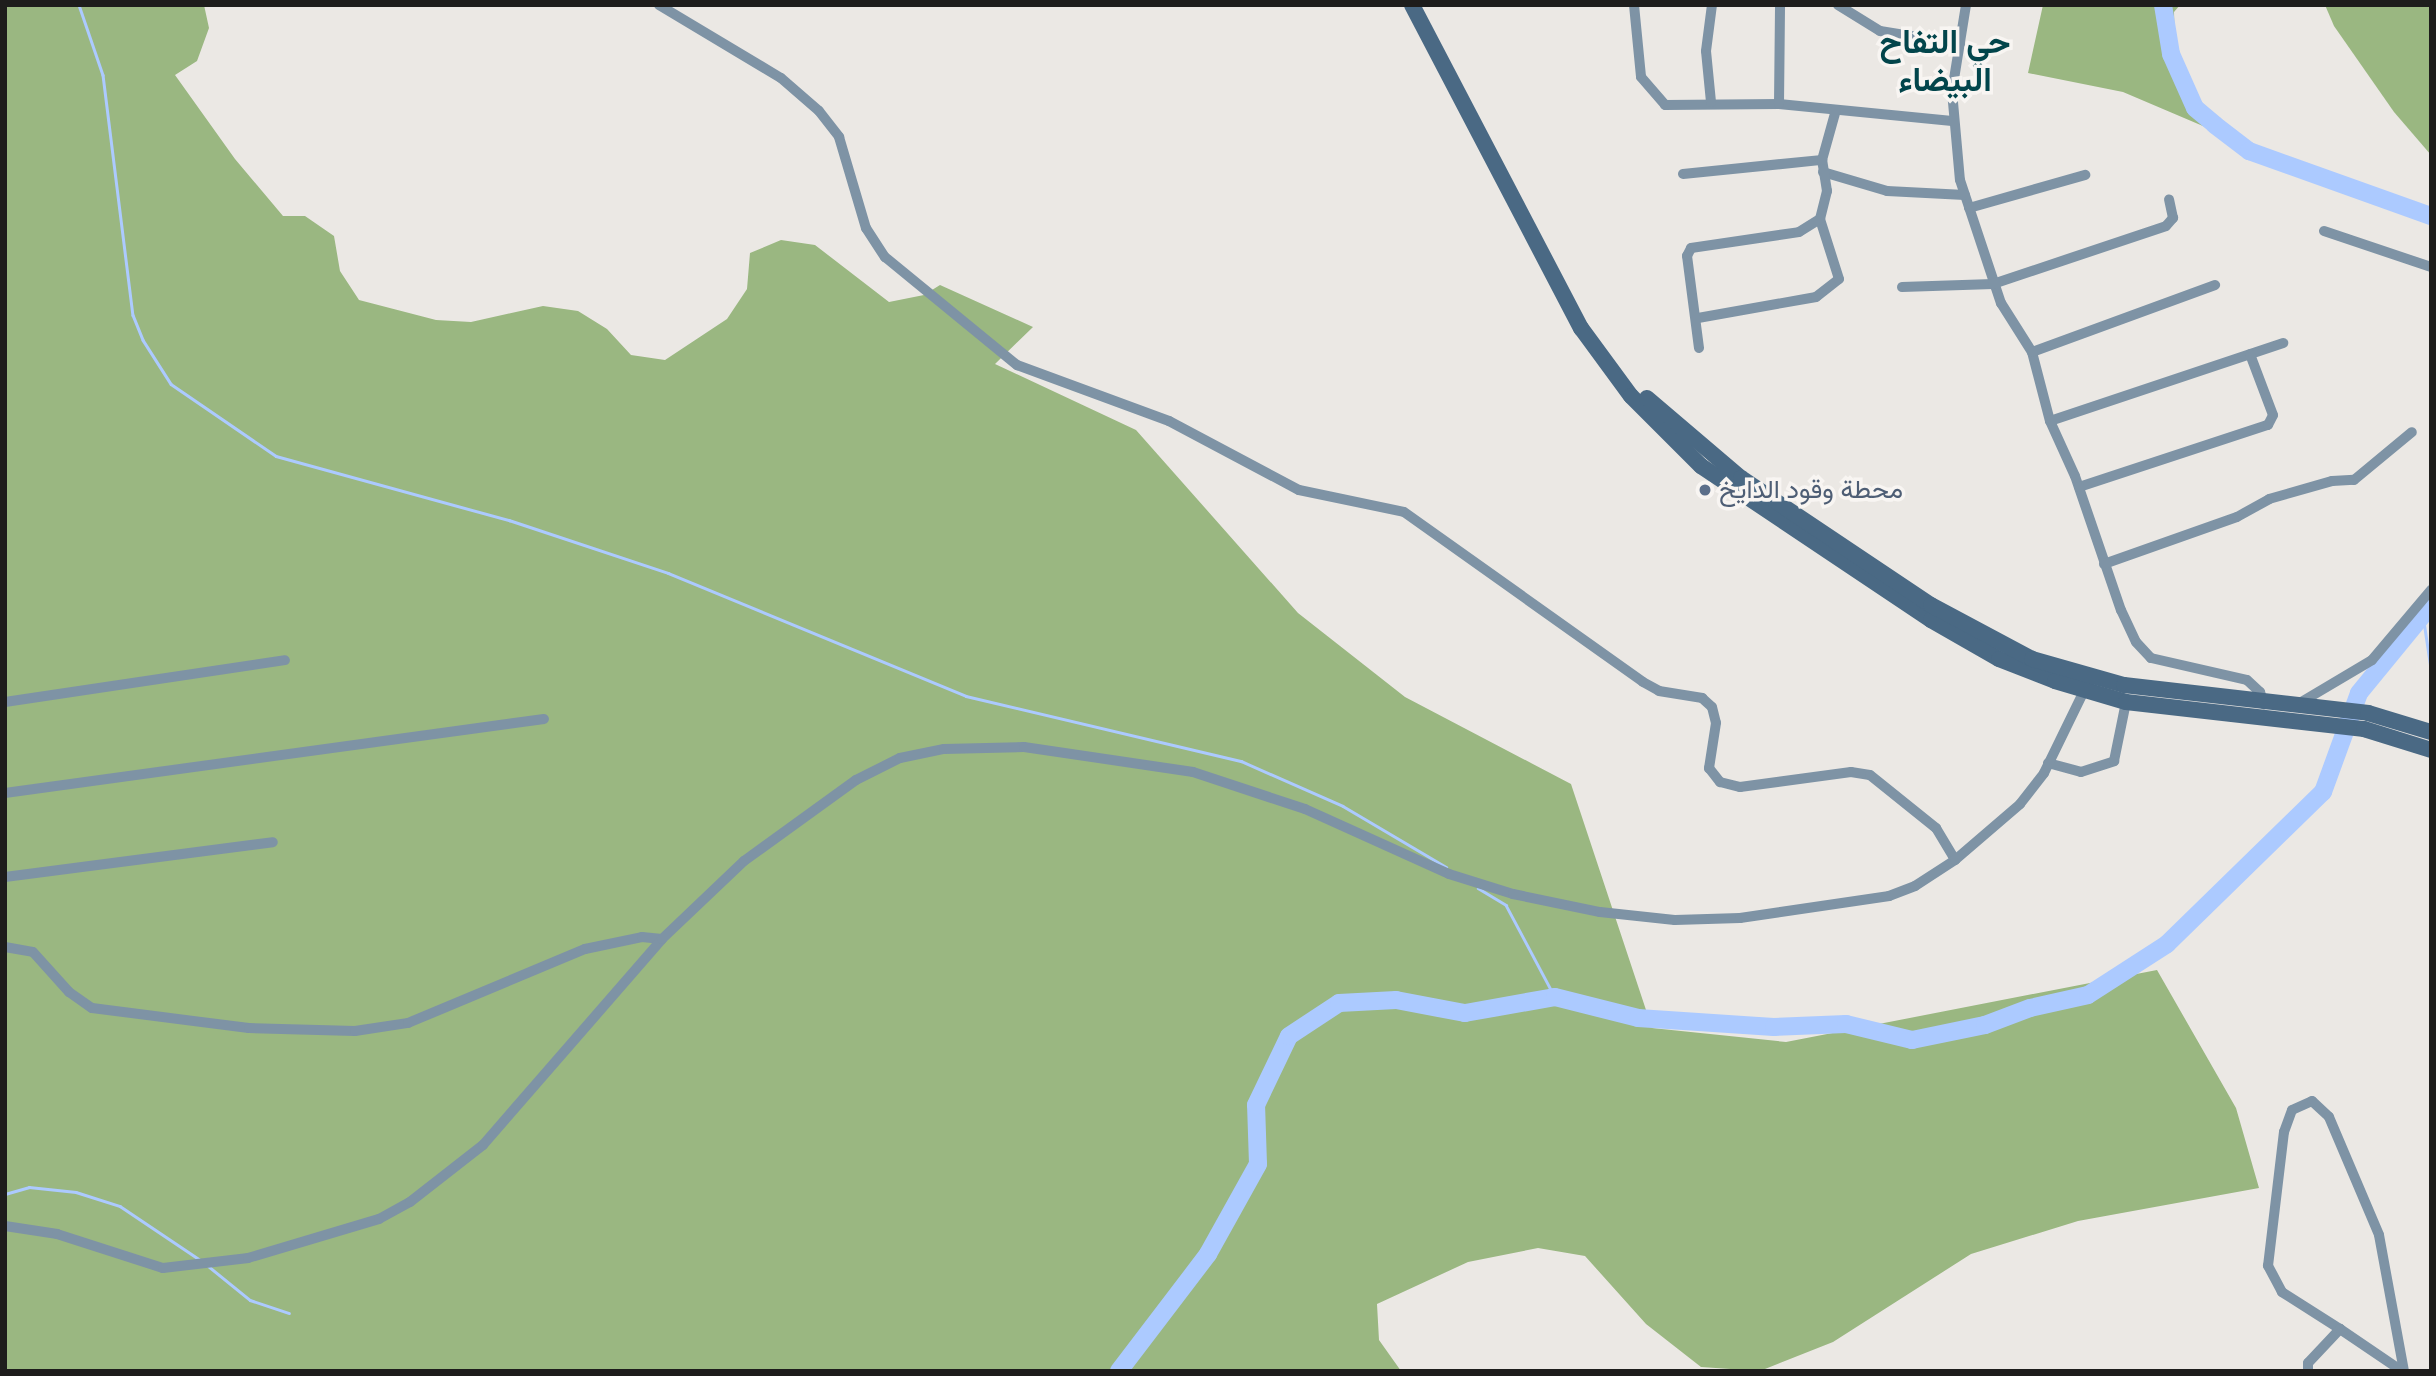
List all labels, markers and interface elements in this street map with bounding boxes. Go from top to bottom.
district label: حي التفاح البيضاء [1879,23,2011,101]
place label: محطة وقود الدايخ [1719,474,1903,506]
marker: محطة وقود الدايخ [1697,482,1713,498]

